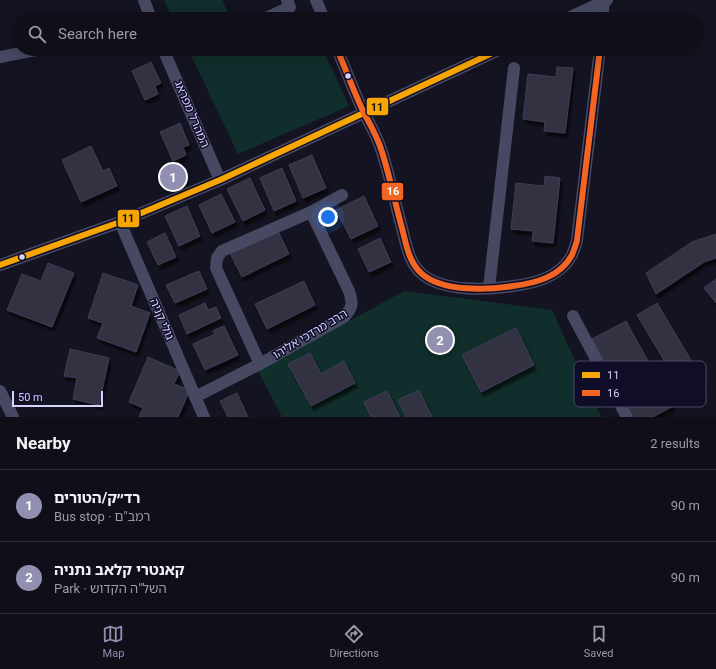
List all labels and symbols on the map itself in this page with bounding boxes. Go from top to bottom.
unlabelled marker [343,71,353,81]
street label: המהרל מפראג [172,78,212,150]
line badge: 11 [366,97,389,116]
text: 11 [371,101,383,114]
pin: 1 [160,162,186,192]
line badge: 16 [381,182,404,201]
text: 16 [387,185,399,198]
your location [318,207,338,227]
line badge: 11 [117,209,140,228]
text: 11 [122,212,134,225]
unlabelled marker [17,252,27,262]
street label: גולי קניה [147,296,177,342]
street label: הרב מרדכי אליהו [270,306,350,362]
pin: 2 [427,325,453,355]
legend [574,361,706,407]
text: 11 [607,369,619,382]
text: 16 [607,387,619,400]
scale bar [12,389,103,408]

